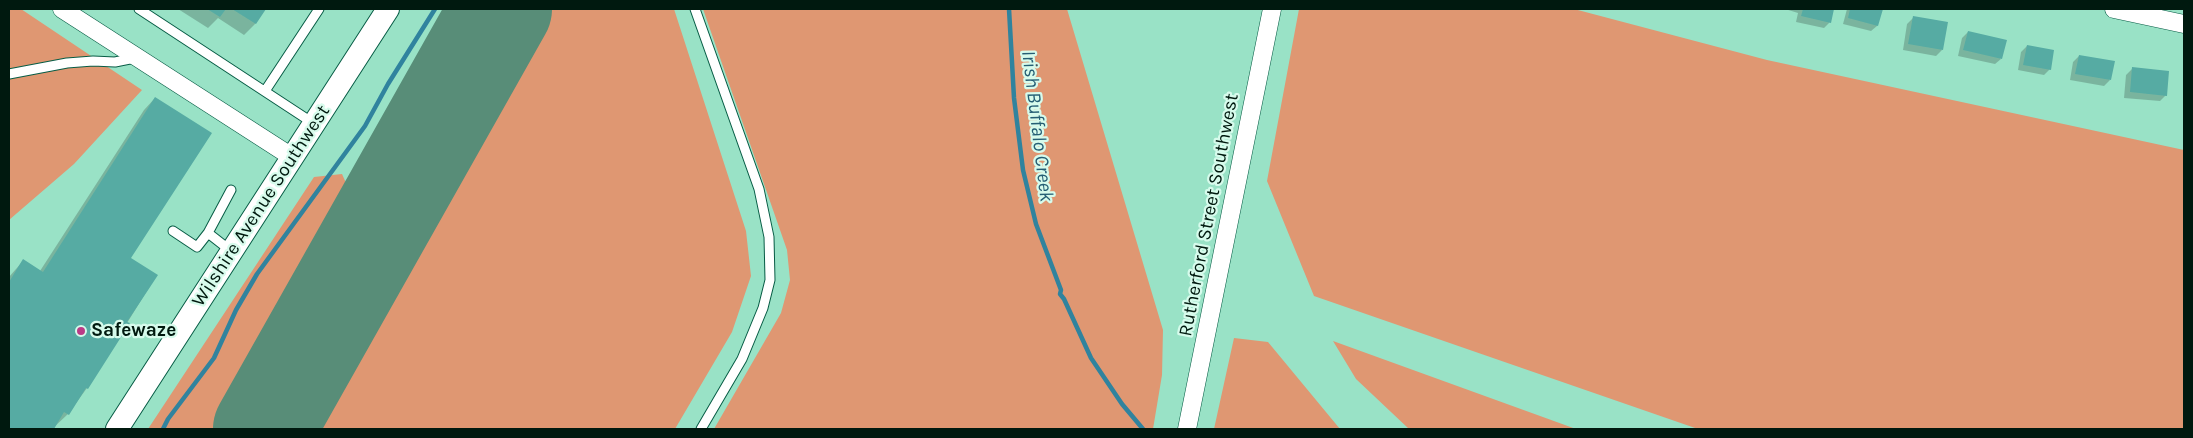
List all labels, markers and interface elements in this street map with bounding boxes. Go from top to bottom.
water label: Irish Buffalo Creek [1016,49,1058,203]
street label: Rutherford Street Southwest [1174,91,1244,339]
street label: Wilshire Avenue Southwest [187,101,335,311]
place label: Safewaze [91,320,176,342]
marker: Safewaze [75,325,87,337]

